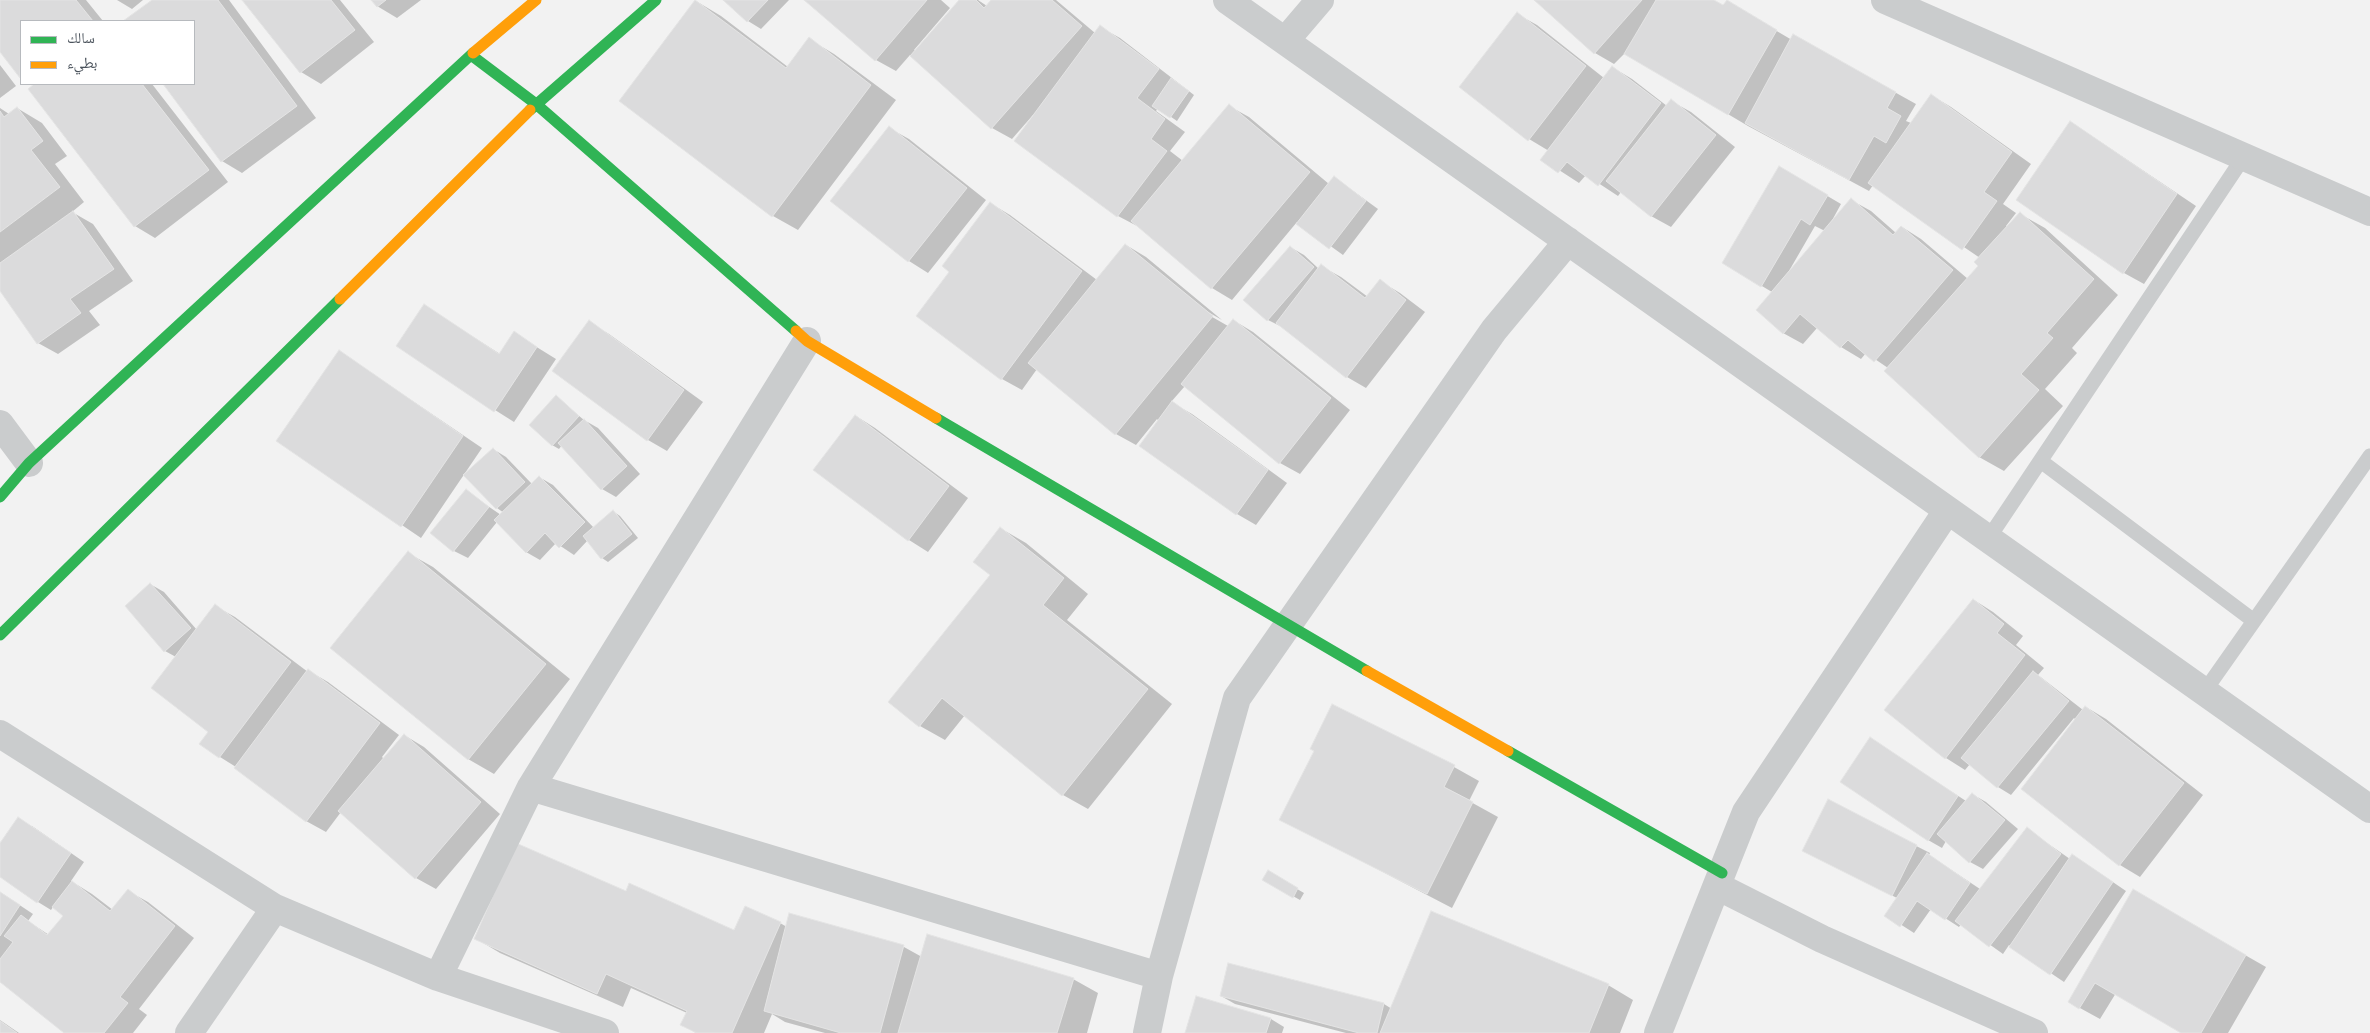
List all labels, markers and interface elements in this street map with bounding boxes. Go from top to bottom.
legend [20,20,195,85]
text: سالك [67,29,95,47]
text: بطيء [67,54,97,72]

